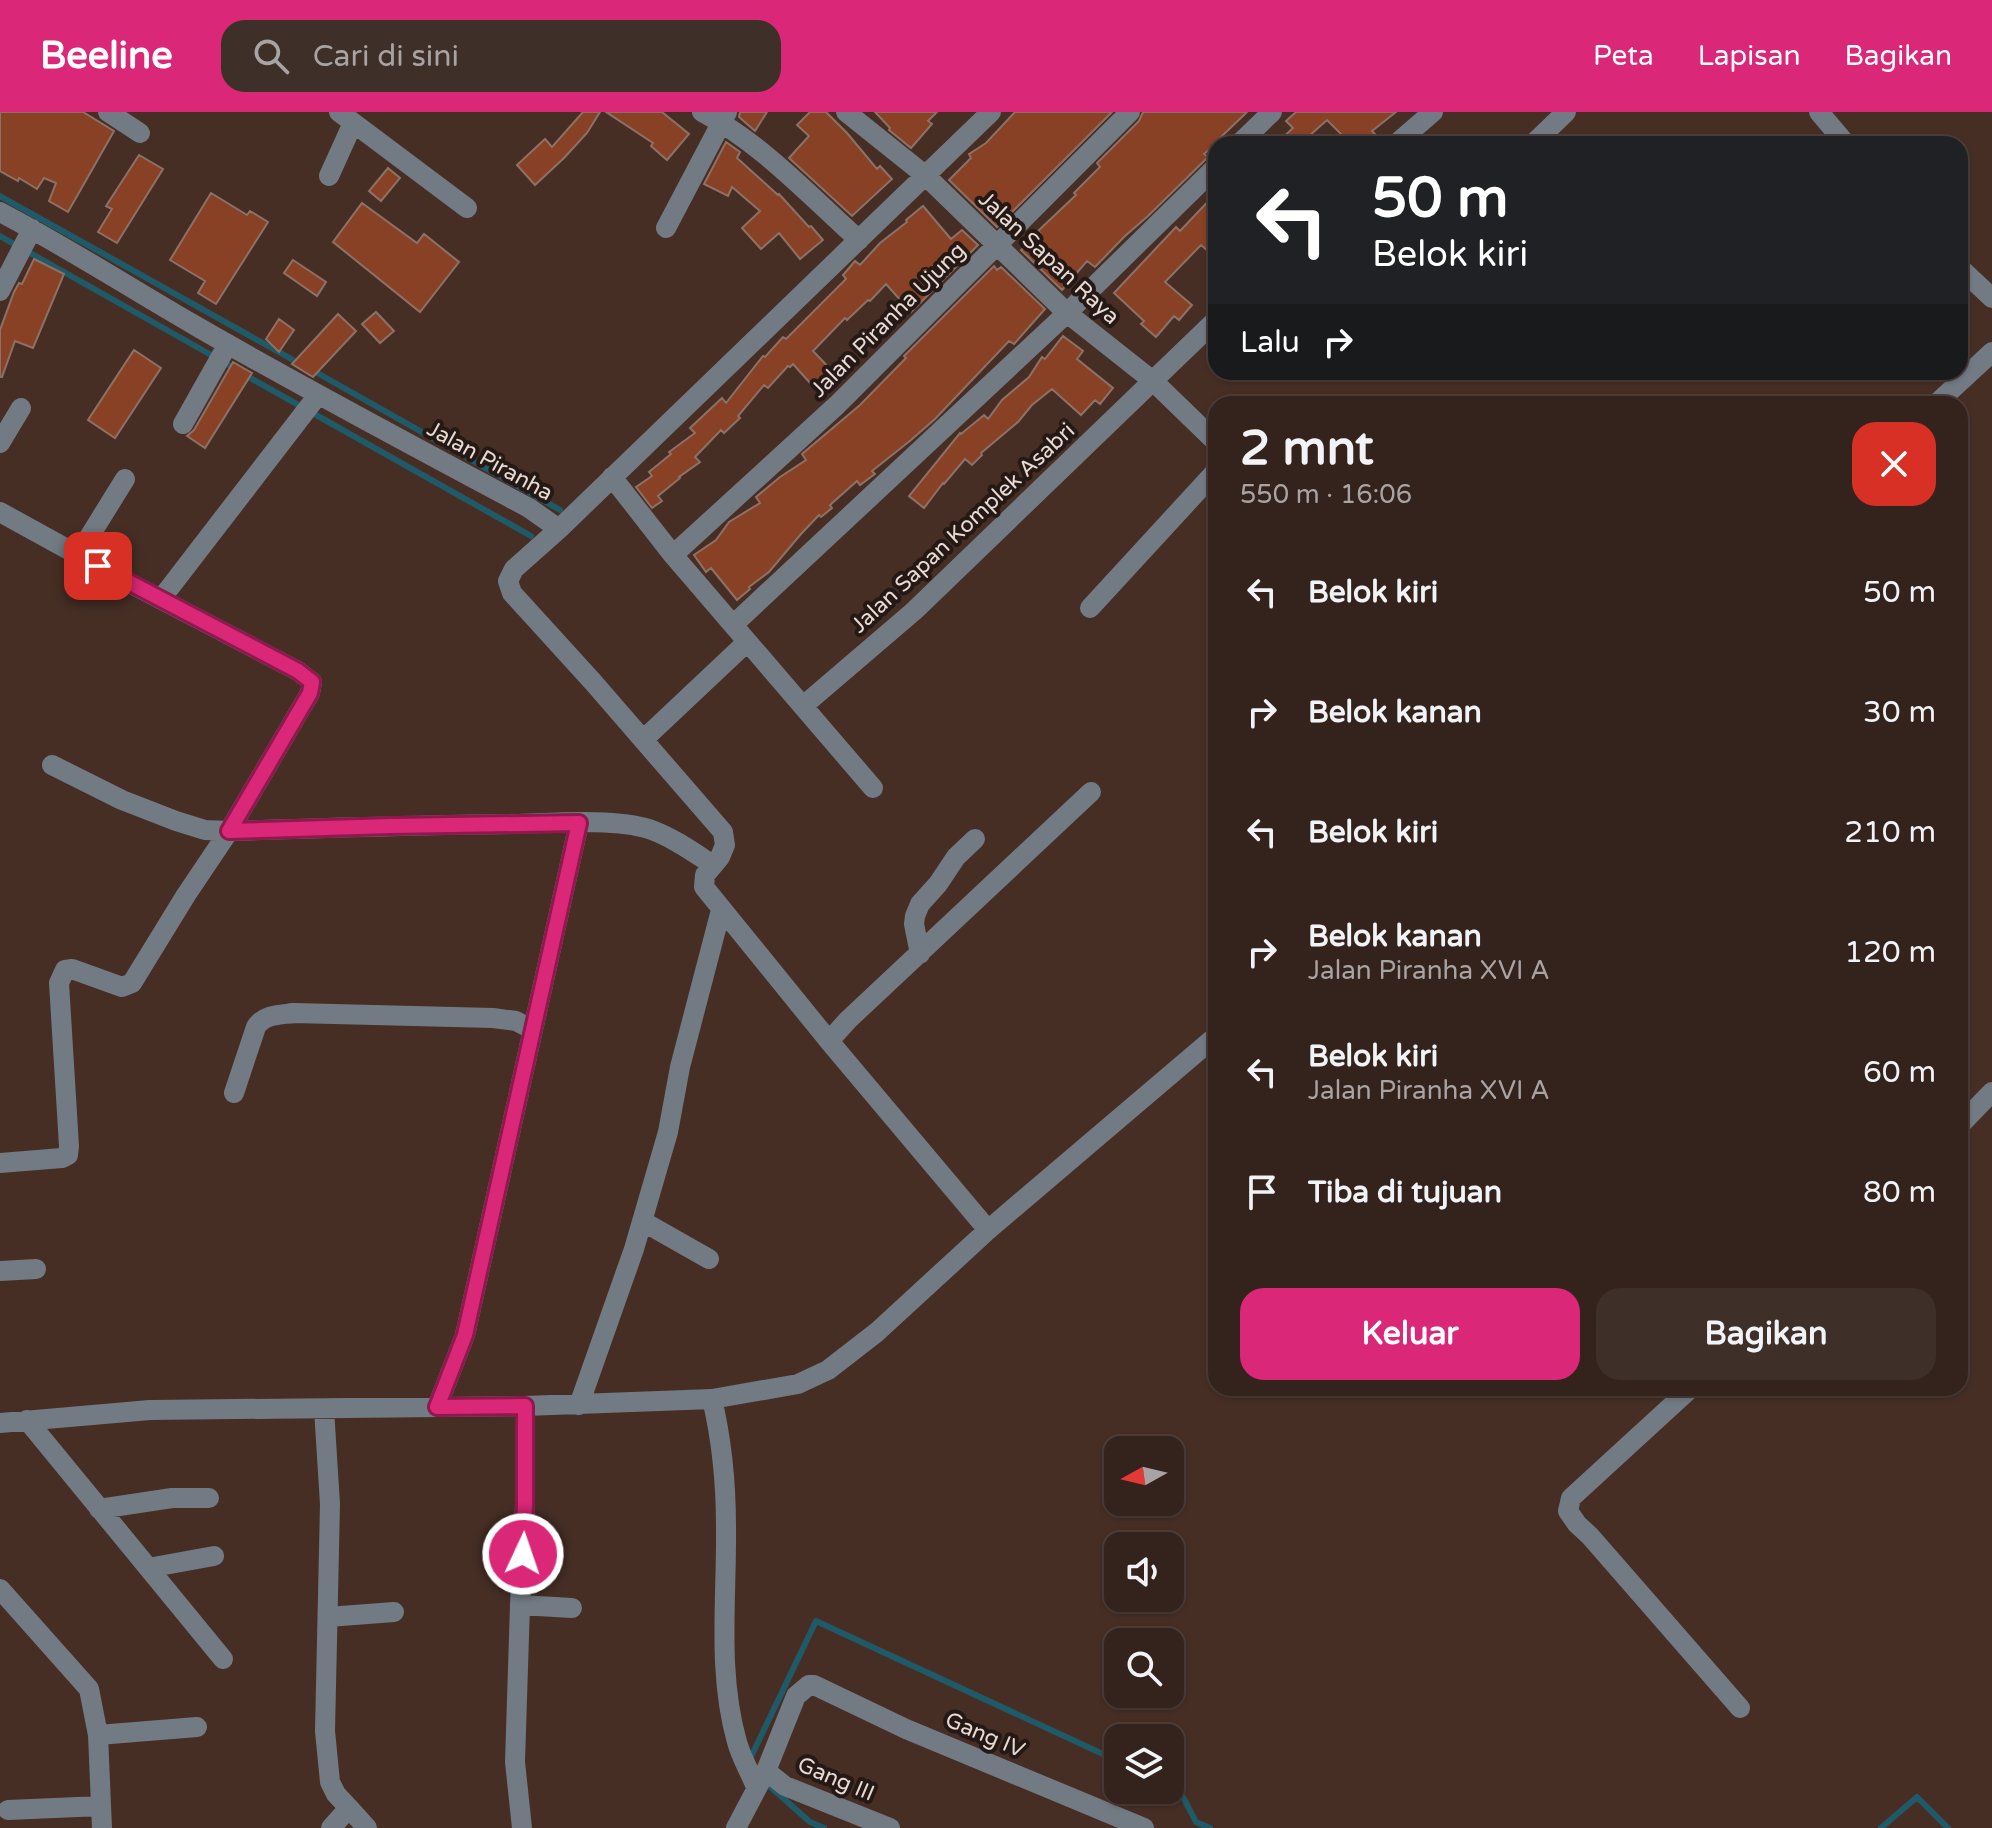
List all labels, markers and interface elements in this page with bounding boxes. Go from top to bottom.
search box [221,20,781,92]
text: Beeline [40,33,173,79]
icon: search [249,34,293,78]
text: Cari di sini [313,38,459,75]
text: Peta [1593,39,1654,73]
text: Lapisan [1698,39,1800,73]
text: Bagikan [1844,39,1952,73]
text: 50 m [1372,165,1508,232]
icon: left [1240,168,1344,272]
street label: Jalan Sapan Raya [973,186,1125,330]
text: Belok kiri [1372,233,1528,276]
street label: Jalan Piranha Ujung [805,237,971,403]
icon: right [1316,320,1360,364]
text: Lalu [1240,324,1300,361]
street label: Jalan Piranha [423,416,557,506]
street label: Jalan Sapan Komplek Asabri [846,418,1080,638]
text: 2 mnt [1240,420,1374,478]
button: close [1852,422,1936,506]
text: 550 m · 16:06 [1240,479,1412,510]
pin [64,532,132,600]
icon: arrive [76,544,120,588]
icon: left [1240,570,1284,614]
text: Belok kiri [1308,574,1438,611]
text: 50 m [1863,574,1936,611]
icon: right [1240,690,1284,734]
text: Belok kanan [1308,694,1482,731]
text: 30 m [1863,694,1936,731]
icon: left [1240,810,1284,854]
text: Belok kiri [1308,814,1438,851]
text: 210 m [1844,814,1936,851]
text: Belok kanan [1308,918,1482,955]
icon: right [1240,930,1284,974]
text: 120 m [1844,934,1936,971]
text: Jalan Piranha XVI A [1308,955,1550,986]
text: Belok kiri [1308,1038,1438,1075]
icon: left [1240,1050,1284,1094]
text: 60 m [1863,1054,1936,1091]
text: Jalan Piranha XVI A [1308,1075,1550,1106]
icon: arrive [1240,1170,1284,1214]
text: Tiba di tujuan [1308,1174,1502,1211]
text: 80 m [1863,1174,1936,1211]
button: Keluar [1240,1288,1580,1380]
button: Bagikan [1596,1288,1936,1380]
north arrow [1104,1436,1184,1516]
map controls [1104,1436,1184,1804]
position arrow [481,1512,565,1596]
button: sound [1104,1532,1184,1612]
button: search [1104,1628,1184,1708]
street label: Gang IV [941,1707,1029,1763]
button: layers [1104,1724,1184,1804]
street label: Gang III [794,1751,878,1807]

